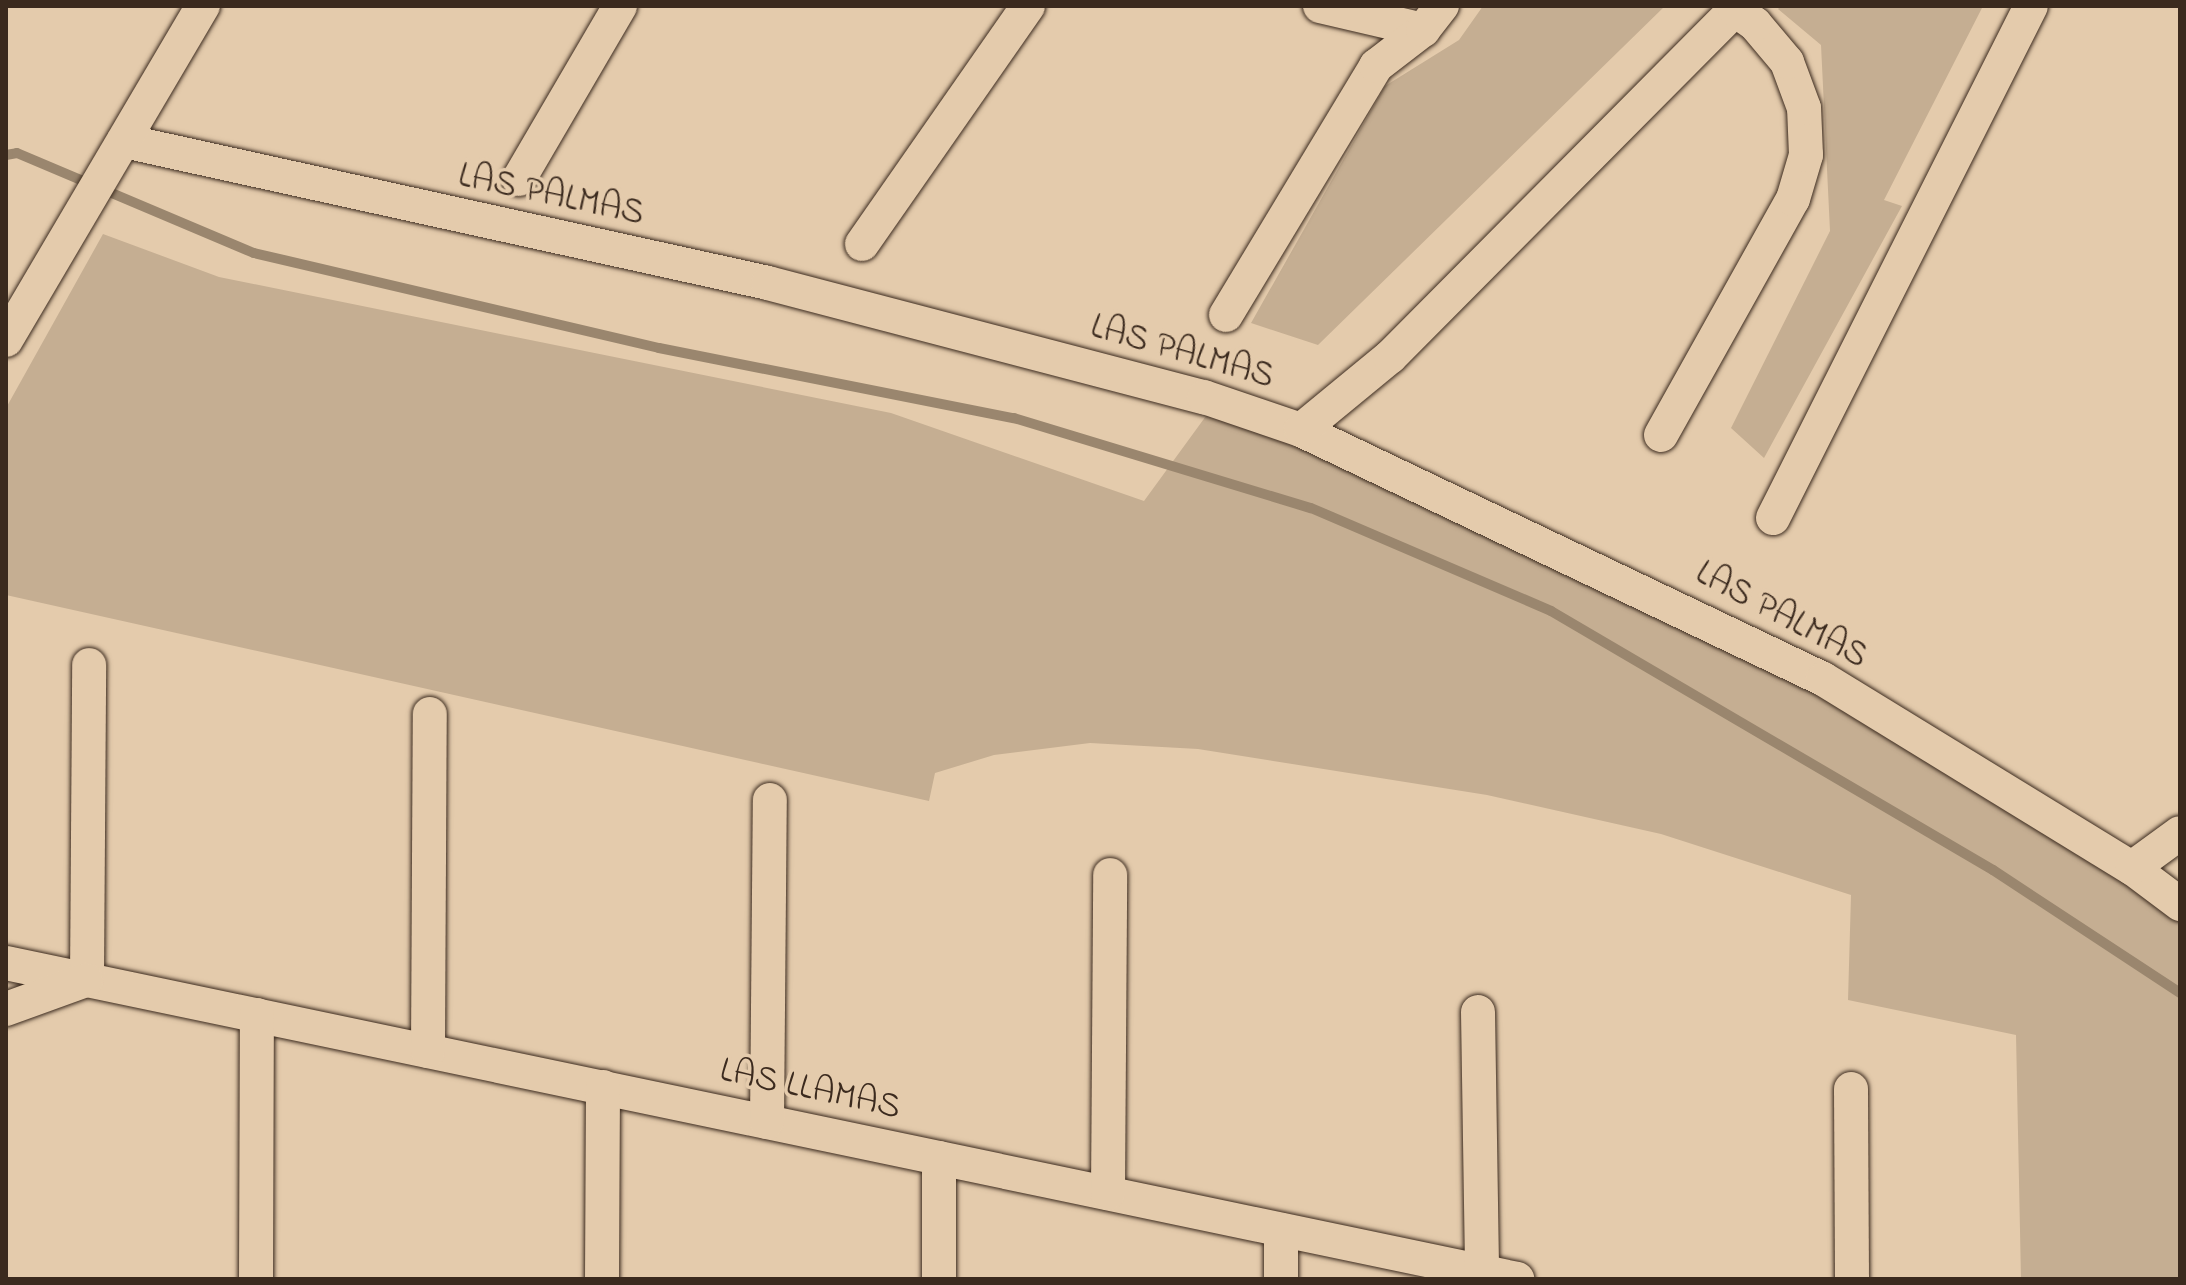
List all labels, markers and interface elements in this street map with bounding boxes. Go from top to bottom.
street label: LAS PALMAS [454,155,648,237]
street label: LAS PALMAS [1085,306,1279,400]
street label: LAS PALMAS [1687,553,1875,679]
street label: LAS LLAMAS [716,1050,904,1130]

